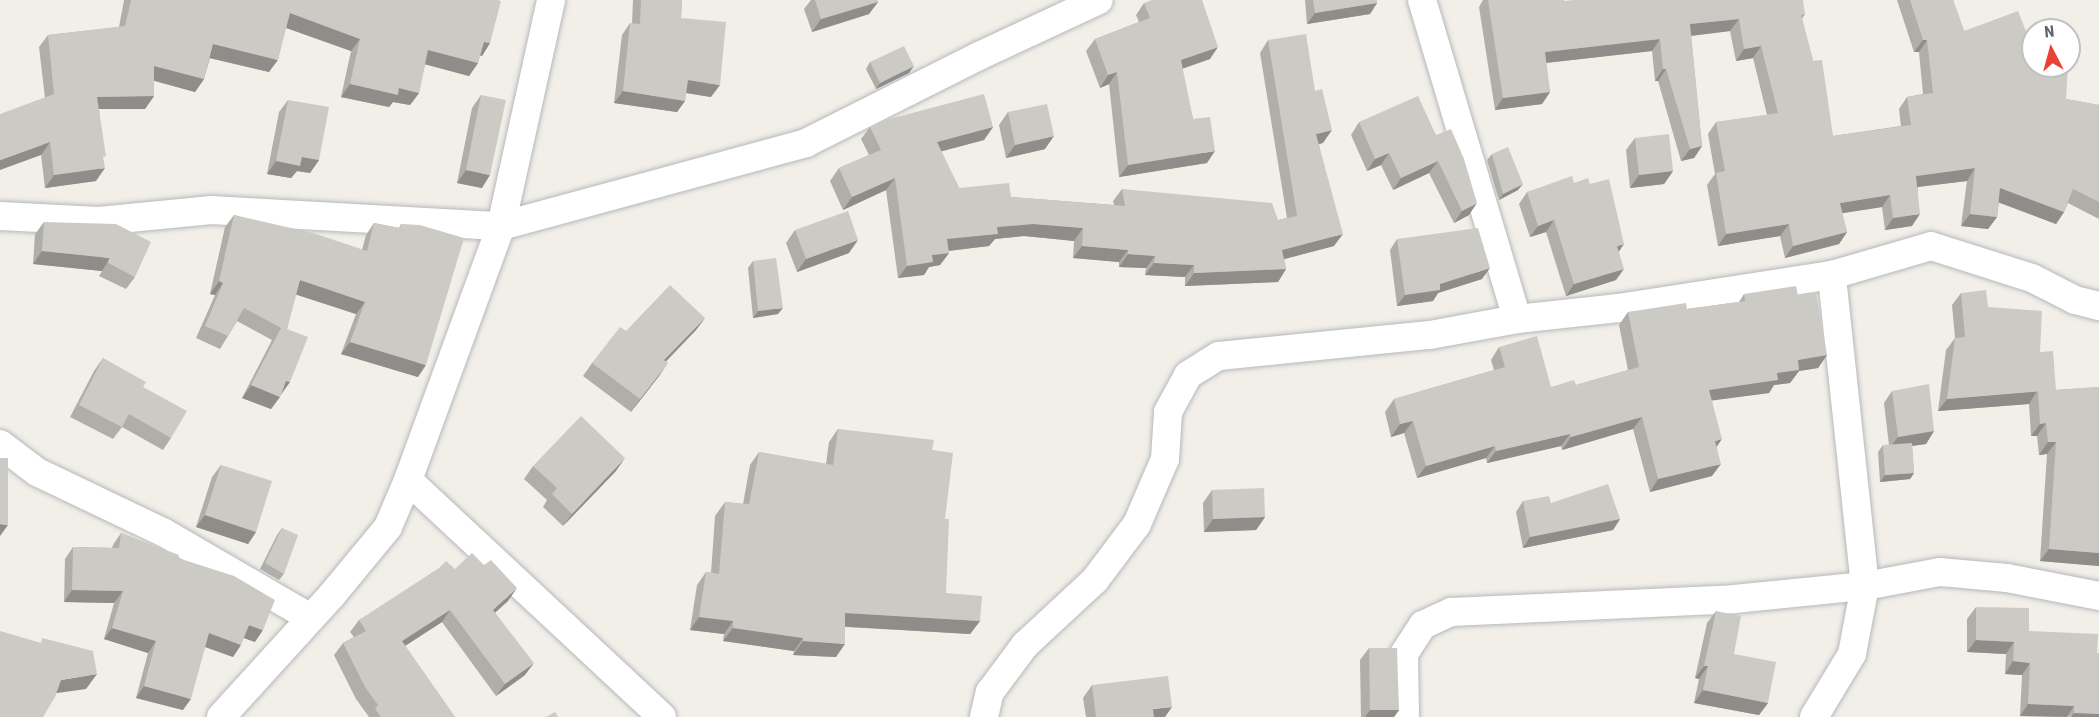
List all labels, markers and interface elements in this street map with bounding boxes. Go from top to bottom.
north arrow [2021,18,2081,78]
text: N [2043,22,2055,42]

